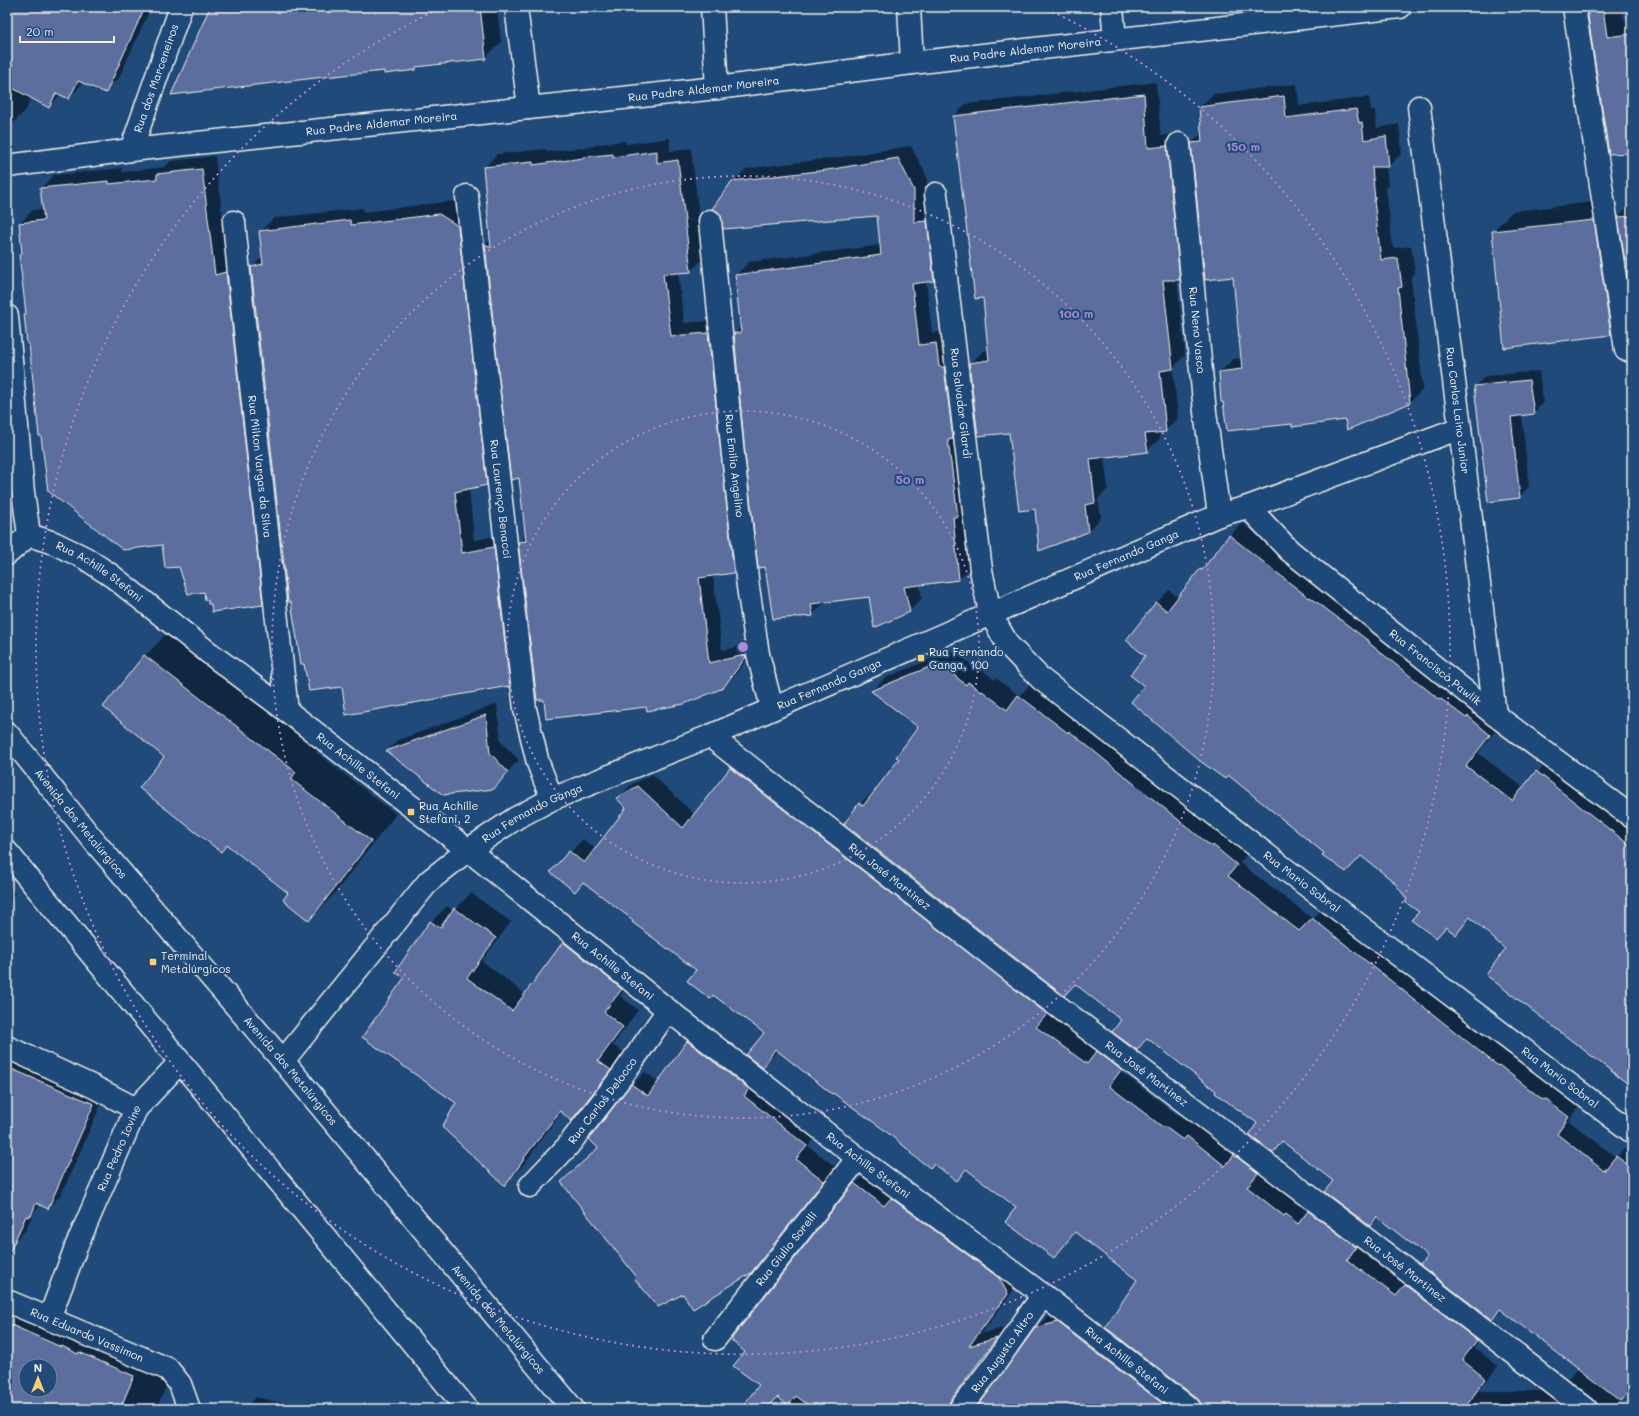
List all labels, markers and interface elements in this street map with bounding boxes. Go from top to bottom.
scale bar [20,18,114,44]
street label: Rua dos Marceneiros [130,22,182,134]
text: 20 m [26,23,54,39]
street label: Rua Padre Aldemar Moreira [949,33,1102,66]
street label: Rua Padre Aldemar Moreira [627,72,780,104]
street label: Rua Padre Aldemar Moreira [305,108,458,138]
text: 150 m [1226,138,1260,154]
street label: Rua Neno Vasco [1186,286,1209,375]
text: 100 m [1059,305,1093,321]
street label: Rua Carlos Laino Junior [1443,346,1474,475]
street label: Rua Salvador Gilardi [947,347,976,460]
street label: Rua Milton Vargas da Silva [245,394,276,539]
street label: Rua Emilio Angelino [722,413,748,519]
street label: Rua Lourenço Benacci [487,439,516,559]
text: 50 m [896,471,924,487]
street label: Rua Fernando Ganga [1072,525,1181,584]
street label: Rua Achille Stefani [54,537,146,605]
street label: Rua Francisco Pawlik [1386,625,1485,708]
centre of rings [736,640,750,654]
place label: Rua Fernando Ganga, 100 [929,644,1004,672]
marker: Rua Fernando Ganga, 100 [916,653,926,663]
street label: Rua Fernando Ganga [774,654,884,713]
street label: Rua Achille Stefani [314,728,403,802]
street label: Avenida dos Metalúrgicos [32,765,131,882]
street label: Rua Fernando Ganga [479,780,585,846]
place label: Rua Achille Stefani, 2 [419,798,479,826]
marker: Rua Achille Stefani, 2 [406,807,416,817]
street label: Rua José Martinez [846,839,934,913]
street label: Rua Mario Sobral [1261,847,1344,915]
street label: Rua Achille Stefani [569,928,658,1003]
place label: Terminal Metalúrgicos [161,948,231,976]
marker: Terminal Metalúrgicos [148,957,158,967]
street label: Avenida dos Metalúrgicos [241,1013,341,1128]
street label: Rua José Martinez [1103,1037,1192,1109]
street label: Rua Mario Sobral [1519,1043,1602,1111]
street label: Rua Carlos Delocco [564,1054,640,1147]
street label: Rua Pedro Iovine [93,1100,144,1193]
street label: Rua Achille Stefani [824,1128,914,1201]
street label: Rua Giulio Sorelli [752,1208,820,1289]
street label: Rua José Martinez [1361,1232,1450,1305]
street label: Avenida dos Metalúrgicos [449,1261,549,1377]
street label: Rua Eduardo Vassimon [28,1304,146,1365]
street label: Rua Augusto Altro [967,1308,1037,1395]
street label: Rua Achille Stefani [1083,1323,1172,1397]
north arrow [18,1358,58,1398]
text: N [34,1360,42,1375]

